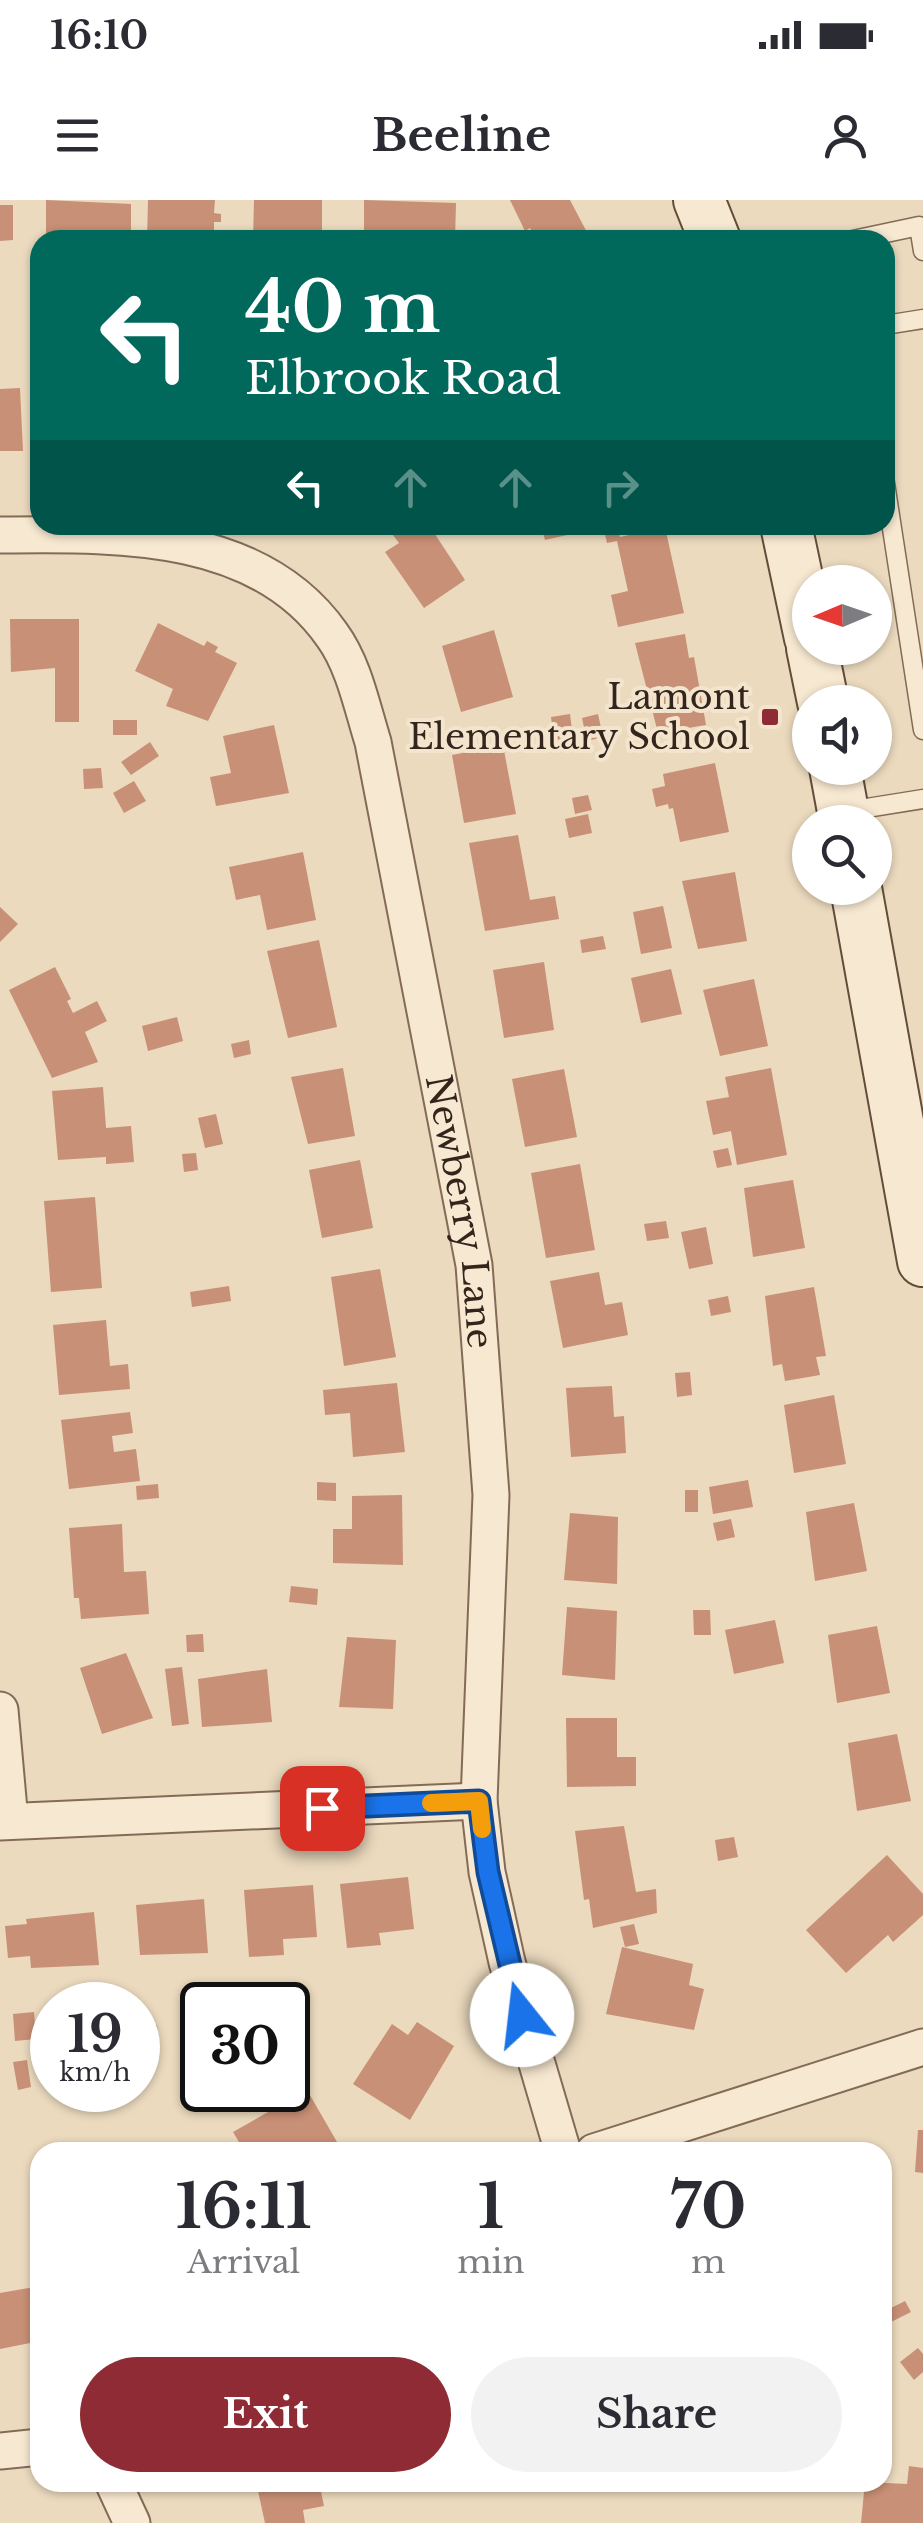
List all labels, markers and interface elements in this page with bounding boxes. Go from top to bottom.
text: 16:10 [50,12,148,59]
text: Beeline [372,107,551,163]
icon: menu [50,108,105,163]
icon: person [818,108,873,163]
text: 40 m [245,264,440,351]
icon: left [80,270,210,400]
text: Elbrook Road [245,350,561,406]
icon: left [278,460,333,515]
icon: ahead [383,460,438,515]
icon: ahead [488,460,543,515]
icon: right [593,460,648,515]
north arrow [792,565,892,665]
map controls [792,565,892,905]
place label: Lamont Elementary School [408,675,750,758]
button: sound [792,685,892,785]
marker: Lamont Elementary School [759,706,781,728]
button: search [792,805,892,905]
street label: Newberry Lane [417,1071,502,1350]
pin [280,1766,365,1851]
icon: arrive [295,1781,350,1836]
position arrow [470,1963,574,2067]
speed limit sign: 30 [180,1982,310,2112]
text: 19 [67,2003,123,2066]
text: km/h [60,2057,130,2088]
text: 16:11 [176,2170,312,2244]
text: 1 [478,2170,504,2244]
text: 70 [670,2170,746,2244]
text: Arrival [187,2242,300,2282]
text: min [457,2242,524,2282]
text: m [691,2242,725,2282]
button: Exit [80,2357,451,2472]
button: Share [471,2357,842,2472]

